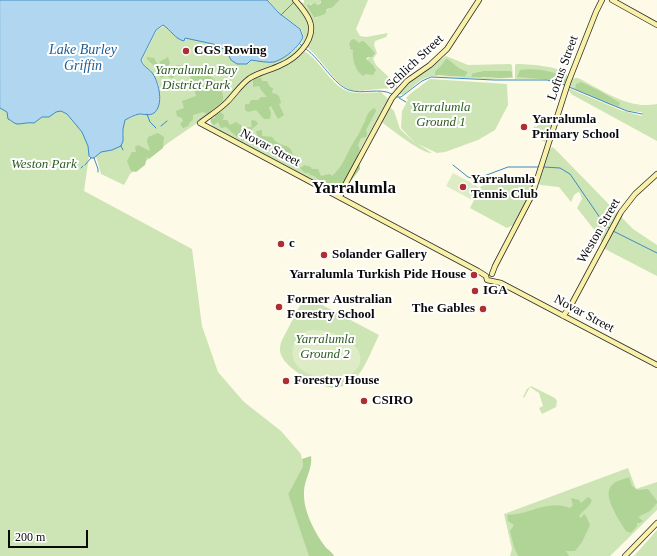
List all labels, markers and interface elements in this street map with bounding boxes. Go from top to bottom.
street label: Schlich Street [383,32,447,92]
street label: Loftus Street [544,34,582,102]
water label: Lake Burley Griffin [49,42,117,74]
place label: CGS Rowing [194,43,267,59]
marker: CGS Rowing [181,46,191,56]
park label: Yarralumla Bay District Park [155,63,237,94]
park label: Yarralumla Ground 1 [412,100,470,131]
place label: Yarralumla Primary School [532,112,619,143]
marker: Yarralumla Primary School [519,122,529,132]
street label: Novar Street [237,126,303,170]
park label: Weston Park [11,157,77,173]
place label: Yarralumla Tennis Club [471,172,538,203]
district label: Yarralumla [312,179,396,199]
marker: Yarralumla Tennis Club [458,182,468,192]
street label: Weston Street [574,196,624,266]
place label: c [289,236,295,252]
marker: c [276,239,286,249]
place label: Solander Gallery [332,247,427,263]
marker: Solander Gallery [319,250,329,260]
place label: Yarralumla Turkish Pide House [289,267,466,283]
marker: Yarralumla Turkish Pide House [469,270,479,280]
place label: IGA [483,283,508,299]
marker: IGA [470,286,480,296]
place label: Former Australian Forestry School [287,292,392,323]
street label: Novar Street [551,292,617,336]
place label: The Gables [412,301,475,317]
marker: Former Australian Forestry School [274,302,284,312]
marker: The Gables [478,304,488,314]
park label: Yarralumla Ground 2 [296,332,354,363]
place label: Forestry House [294,373,379,389]
marker: Forestry House [281,376,291,386]
place label: CSIRO [372,393,413,409]
marker: CSIRO [359,396,369,406]
scale bar [10,522,90,548]
text: 200 m [15,530,45,544]

